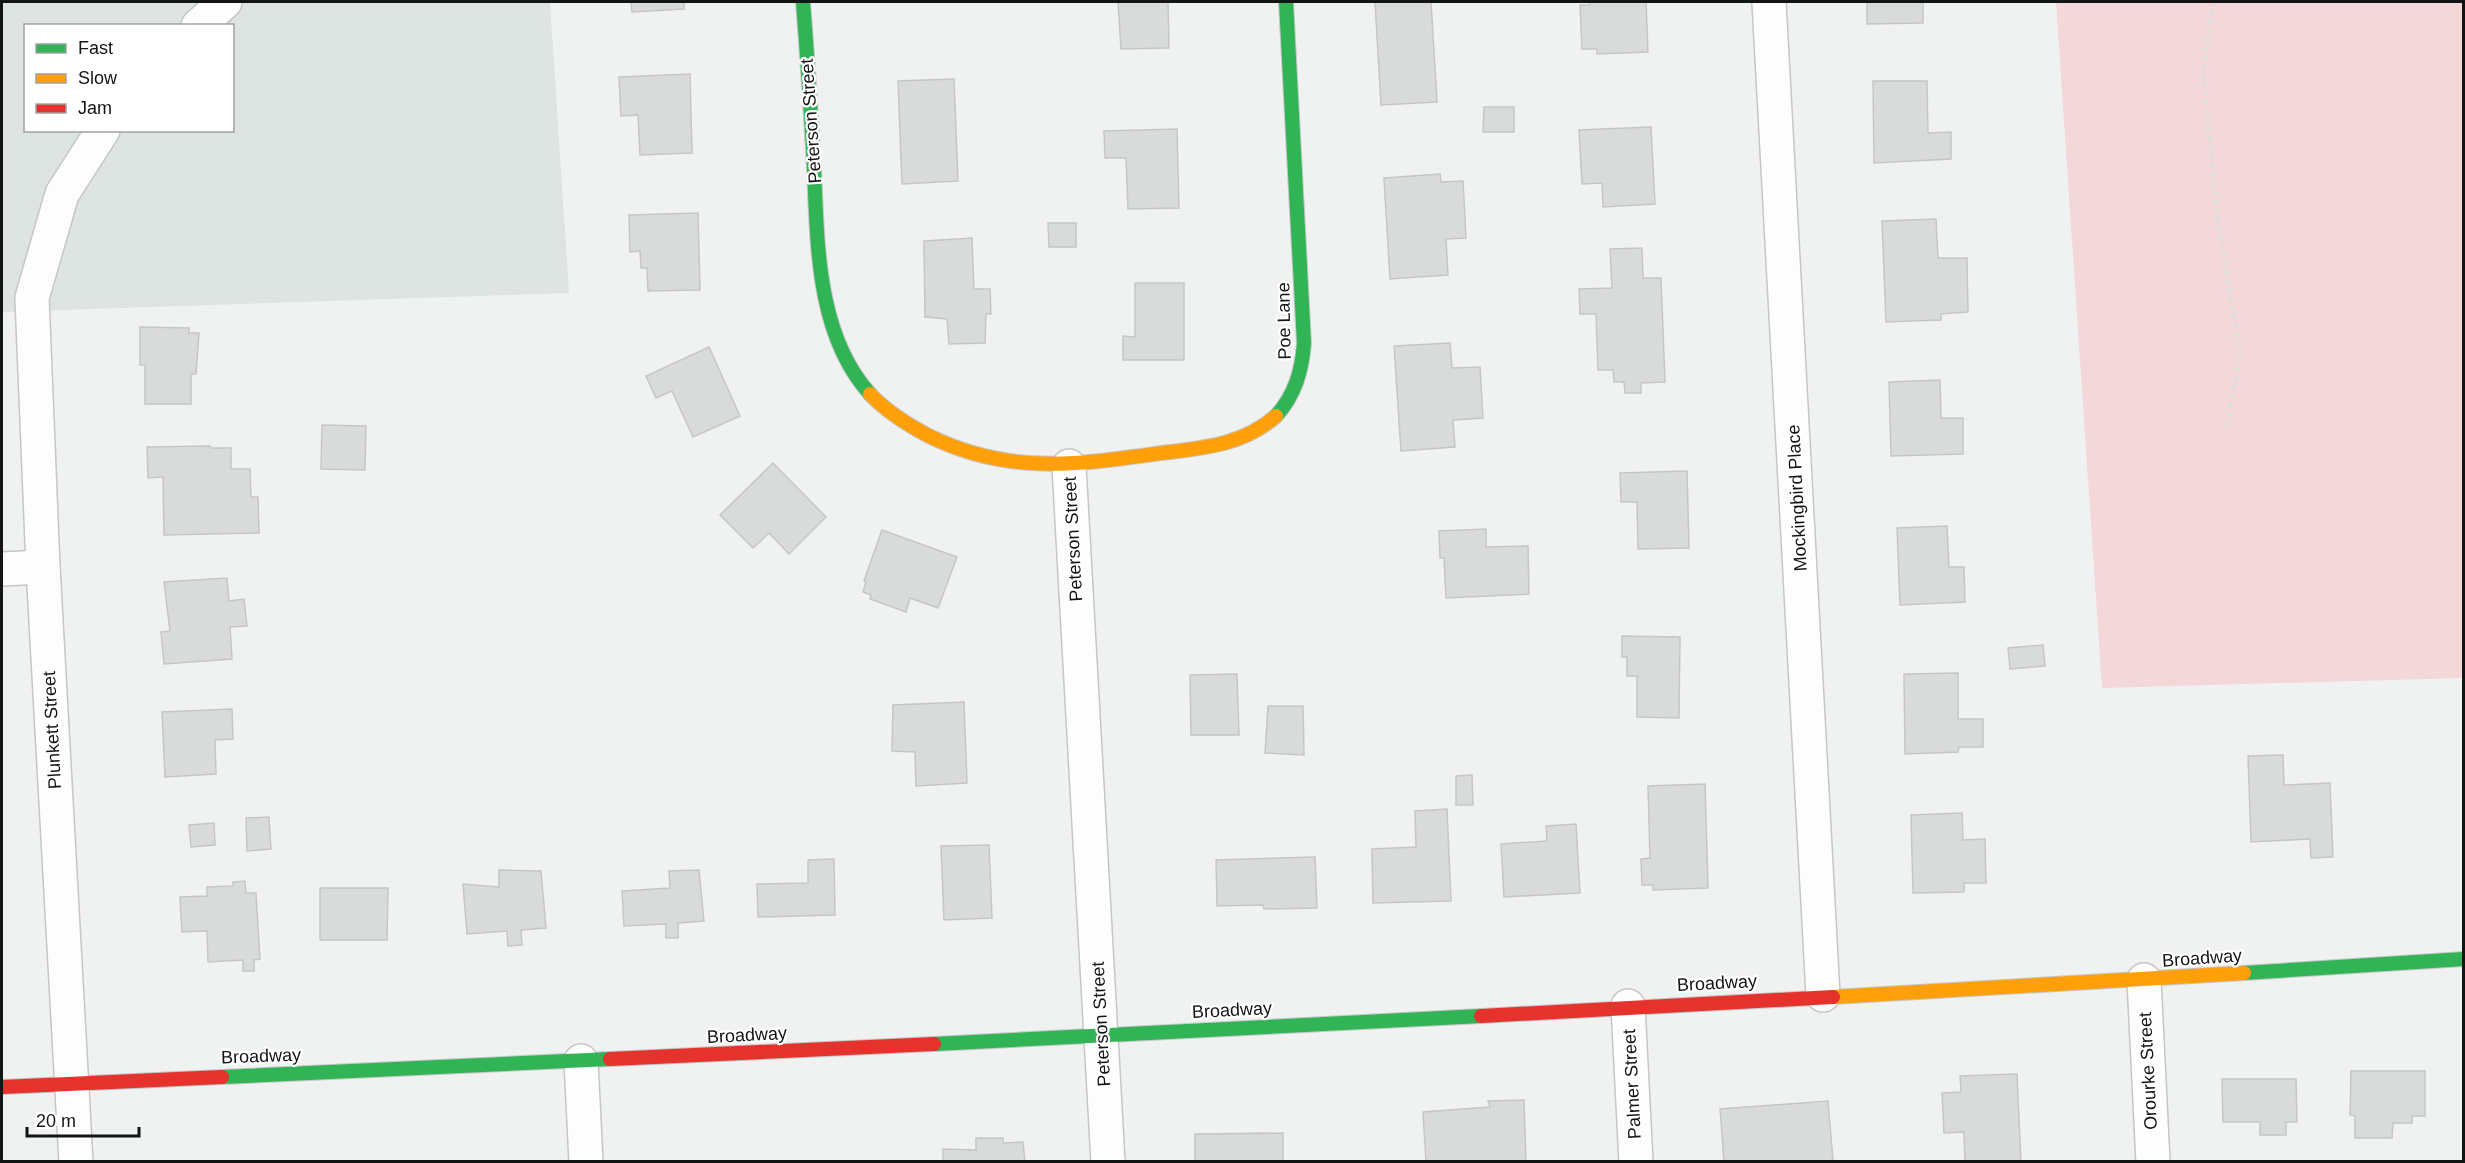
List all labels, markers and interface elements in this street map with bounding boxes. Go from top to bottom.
legend [24,24,234,132]
text: Fast [78,38,113,58]
street label: Peterson Street [797,58,825,184]
text: Slow [78,68,118,88]
text: Jam [78,98,112,118]
street label: Poe Lane [1273,282,1295,360]
street label: Mockingbird Place [1783,424,1811,572]
street label: Peterson Street [1060,476,1086,602]
street label: Plunkett Street [39,671,65,789]
street label: Broadway [2161,945,2243,971]
street label: Peterson Street [1088,961,1114,1087]
street label: Broadway [1677,971,1757,995]
street label: Broadway [1192,998,1272,1022]
street label: Orourke Street [2135,1012,2161,1130]
street label: Broadway [707,1023,787,1047]
street label: Palmer Street [1619,1029,1645,1139]
street label: Broadway [221,1045,301,1067]
scale bar [27,1100,140,1138]
text: 20 m [36,1111,76,1131]

